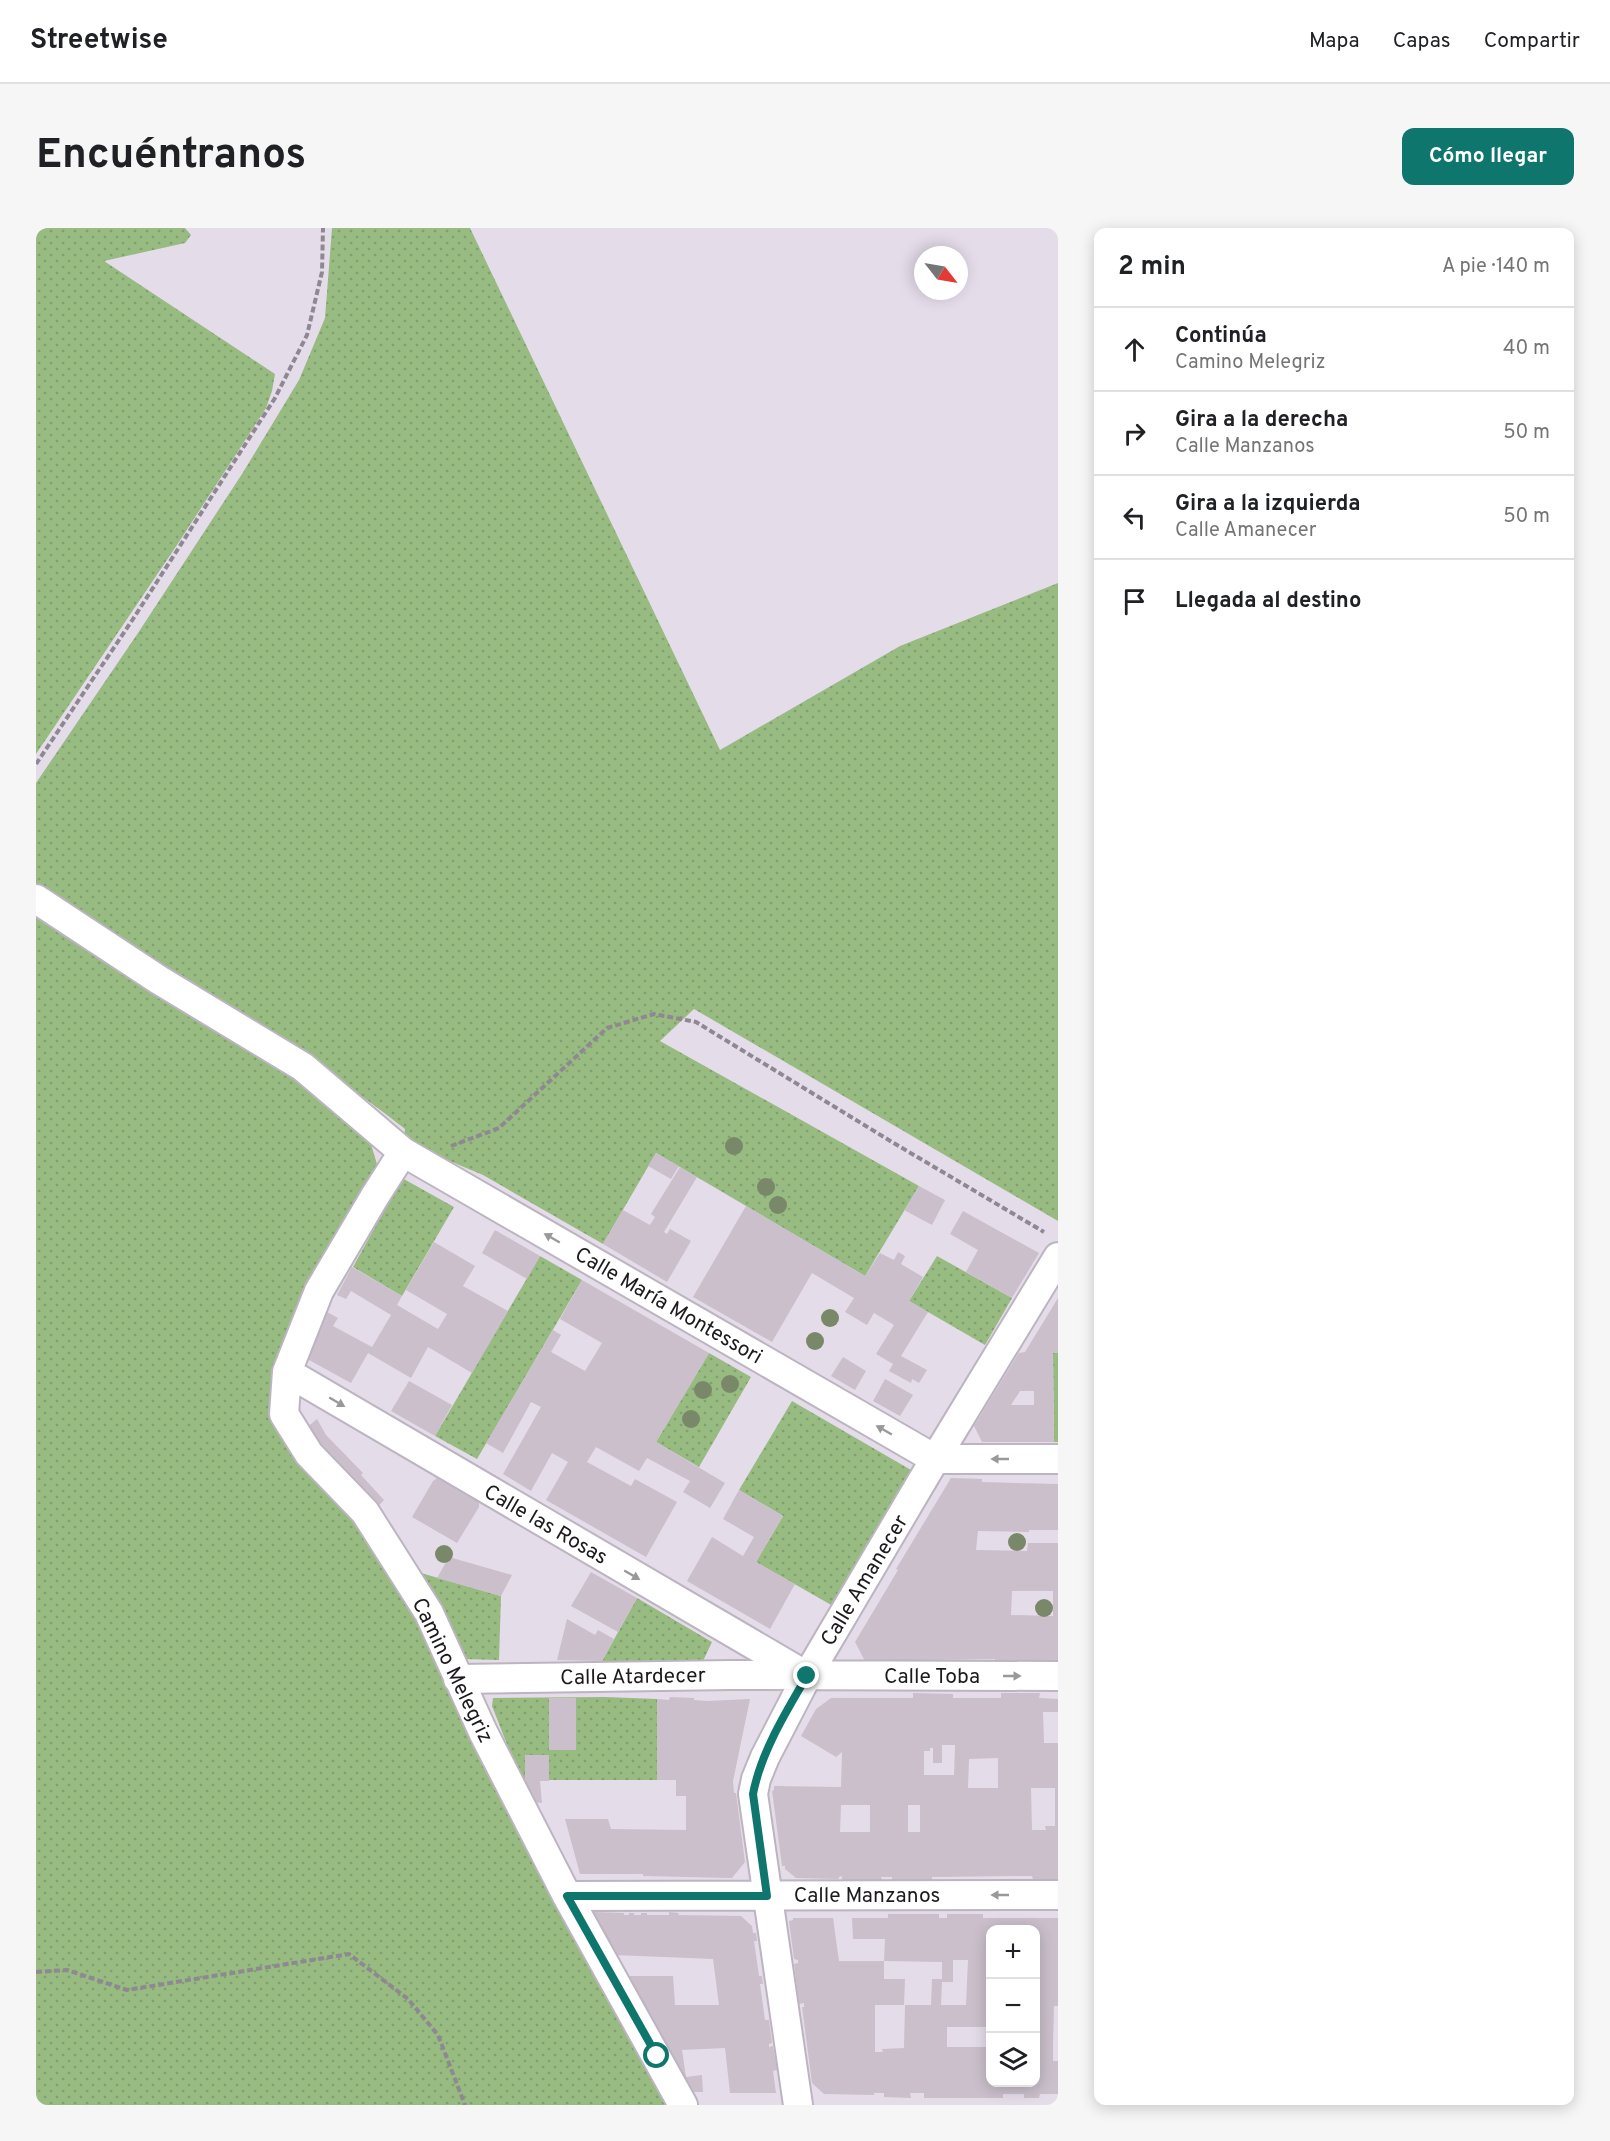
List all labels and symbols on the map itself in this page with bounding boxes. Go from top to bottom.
north arrow [914,246,968,300]
one-way arrow [544,1232,560,1243]
street label: Calle María Montessori [570,1242,767,1371]
one-way arrow [329,1396,345,1407]
one-way arrow [876,1424,892,1435]
one-way arrow [990,1454,1009,1464]
street label: Calle las Rosas [478,1479,612,1572]
street label: Calle Amanecer [815,1510,915,1651]
one-way arrow [624,1569,640,1580]
street label: Camino Melegriz [405,1594,498,1748]
route end [793,1662,819,1688]
street label: Calle Atardecer [560,1663,706,1692]
street label: Calle Toba [884,1664,980,1691]
one-way arrow [1003,1671,1022,1681]
street label: Calle Manzanos [794,1883,940,1910]
one-way arrow [990,1890,1009,1900]
route start [643,2042,669,2068]

